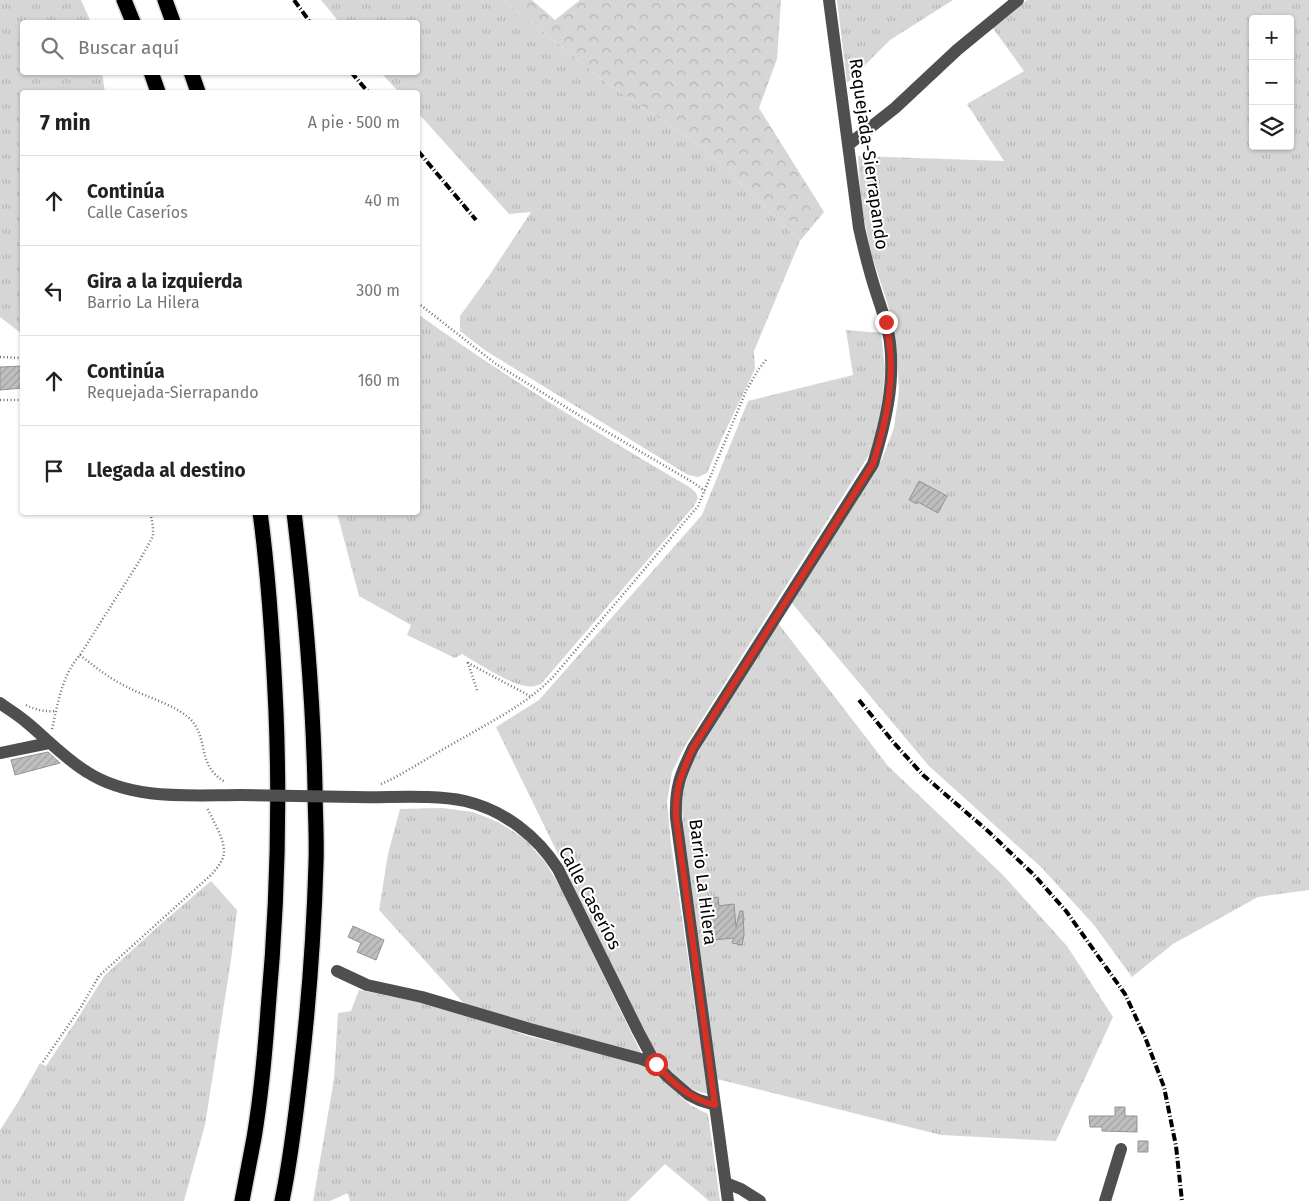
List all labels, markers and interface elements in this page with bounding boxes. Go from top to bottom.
map controls [1249,15,1294,150]
button: + [1249,15,1294,60]
search box [20,20,420,75]
icon: search [38,34,66,62]
text: Buscar aquí [78,36,179,59]
street label: Requejada-Sierrapando [845,57,893,251]
button: − [1249,60,1294,105]
button: layers [1249,105,1294,150]
text: 7 min [40,110,91,136]
text: A pie · 500 m [308,113,400,132]
text: Continúa [87,180,165,203]
icon: ahead [40,187,68,215]
text: 40 m [365,191,400,210]
text: Calle Caseríos [87,203,188,222]
text: Gira a la izquierda [87,270,243,293]
icon: left [40,277,68,305]
text: 300 m [356,281,400,300]
text: Barrio La Hilera [87,293,200,312]
route end [875,311,898,334]
text: Continúa [87,360,165,383]
icon: ahead [40,367,68,395]
text: 160 m [358,371,400,390]
text: Requejada-Sierrapando [87,383,259,402]
icon: arrive [40,457,68,485]
text: Llegada al destino [87,459,246,482]
street label: Barrio La Hilera [684,818,722,946]
street label: Calle Caseríos [554,843,626,953]
route start [645,1053,668,1076]

